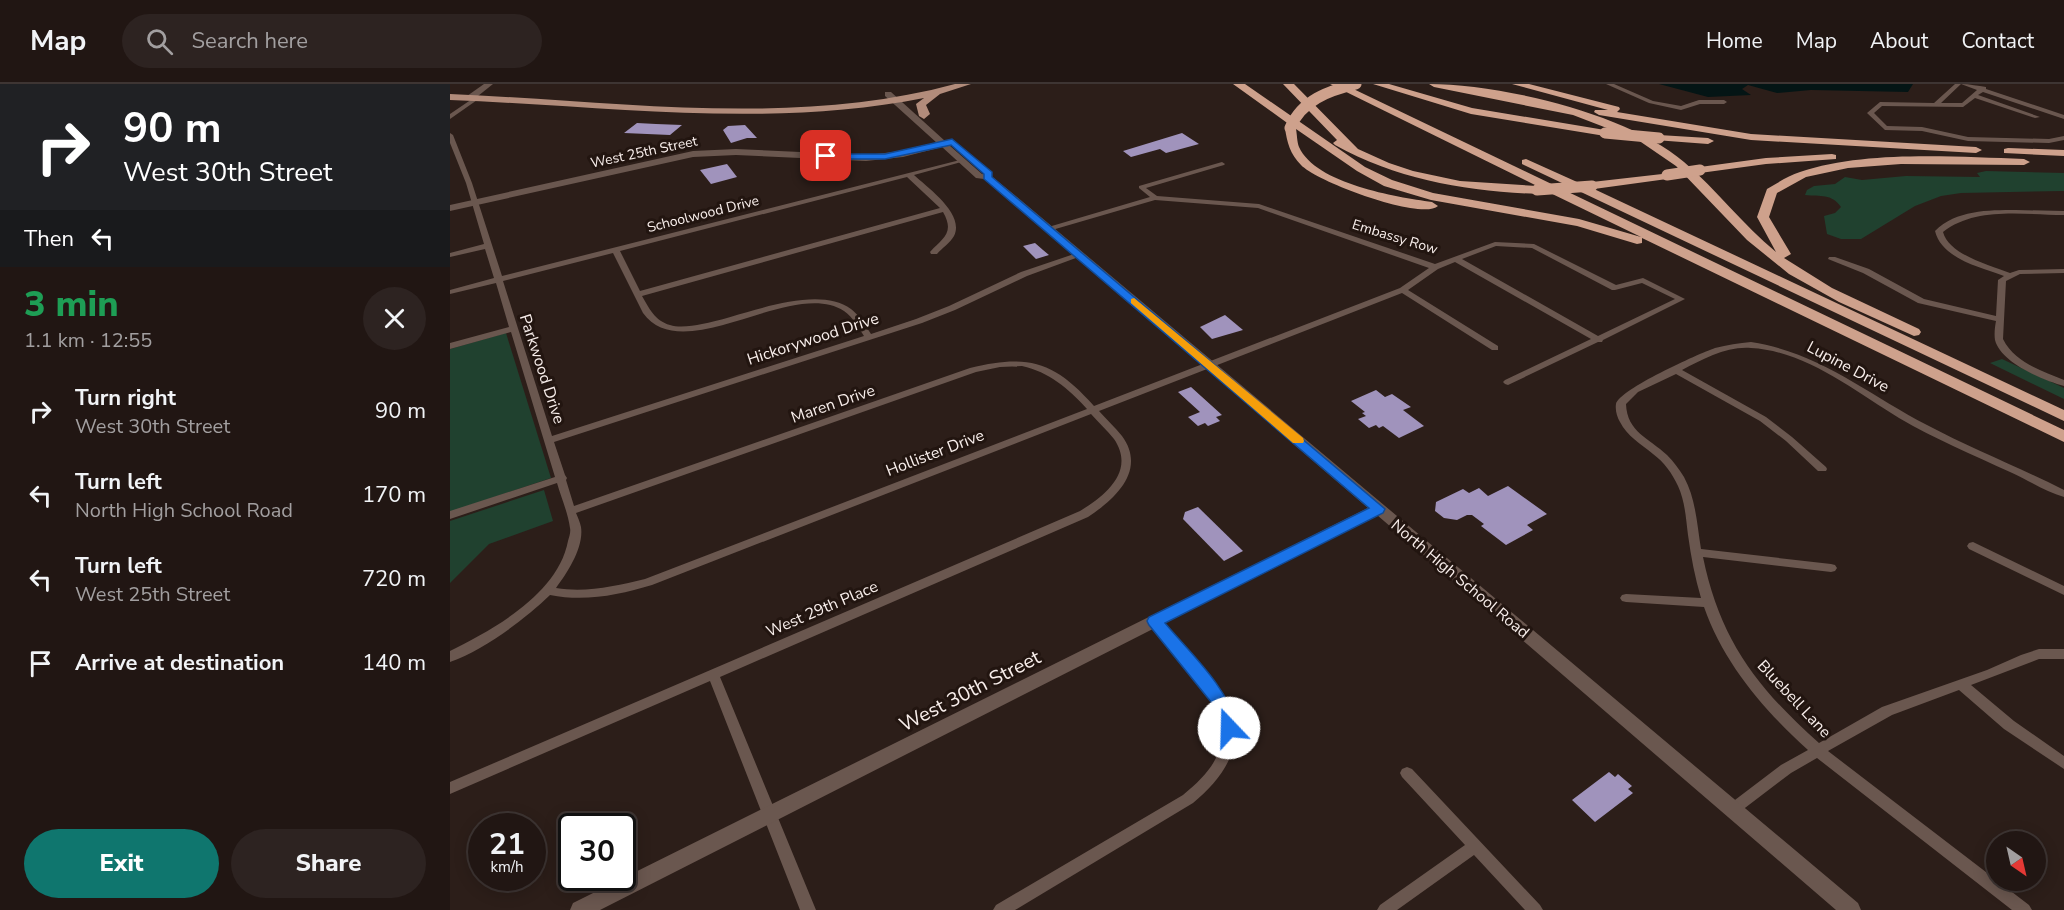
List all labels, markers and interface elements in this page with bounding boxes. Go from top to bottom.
search box [122,14,542,68]
text: Map [30,22,86,60]
icon: search [143,25,176,58]
text: Search here [191,26,308,56]
text: Home [1706,27,1763,55]
text: Map [1796,27,1837,55]
text: About [1870,27,1928,55]
text: Contact [1961,27,2034,55]
text: 90 m [123,100,222,157]
icon: right [24,108,102,186]
pin [800,130,851,181]
street label: West 25th Street [589,131,699,173]
icon: arrive [809,139,842,172]
text: West 30th Street [123,154,333,191]
street label: Schoolwood Drive [645,191,761,237]
street label: Embassy Row [1350,215,1440,259]
icon: left [86,222,119,255]
text: Then [24,224,74,254]
text: 3 min [24,280,119,329]
button: close [363,287,426,350]
street label: Hickorywood Drive [744,307,882,371]
street label: Parkwood Drive [514,311,570,427]
text: 1.1 km · 12:55 [24,327,152,354]
street label: Lupine Drive [1803,336,1893,398]
street label: Maren Drive [788,379,878,429]
text: Turn right [75,383,176,413]
icon: right [24,395,57,428]
text: 90 m [375,396,426,426]
text: West 30th Street [75,413,230,440]
street label: Hollister Drive [883,424,987,482]
text: Turn left [75,467,162,497]
icon: left [24,479,57,512]
text: 170 m [362,480,426,510]
text: North High School Road [75,497,293,524]
street label: North High School Road [1386,515,1534,643]
text: Turn left [75,551,162,581]
icon: left [24,563,57,596]
text: 720 m [362,564,426,594]
street label: West 29th Place [763,576,881,642]
text: West 25th Street [75,581,230,608]
street label: West 30th Street [895,643,1046,738]
icon: arrive [24,647,57,680]
text: Arrive at destination [75,648,284,678]
text: 140 m [362,648,426,678]
street label: Bluebell Lane [1752,655,1836,743]
position arrow [1197,696,1261,760]
speed limit sign: 30 [558,813,636,891]
text: 21 [489,824,525,865]
button: Exit [24,829,219,898]
button: Share [231,829,426,898]
north arrow [1986,831,2046,891]
map controls [1986,831,2046,891]
text: km/h [490,857,524,877]

